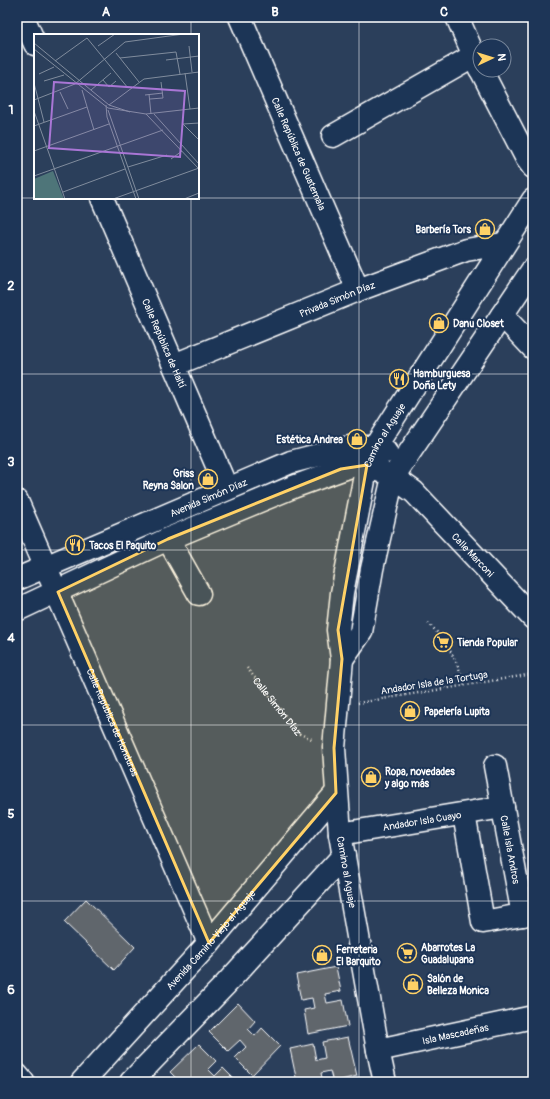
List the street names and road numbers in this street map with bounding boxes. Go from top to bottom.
street label: Calle República de Guatemala [268,96,328,213]
street label: Privada Simón Díaz [298,279,377,320]
street label: Calle República de Haití [139,297,188,390]
street label: Camino al Aguaje [362,401,408,469]
street label: Avenida Simón Díaz [168,476,249,520]
street label: Calle Marconi [449,531,496,580]
street label: Calle República de Honduras [83,667,141,779]
street label: Andador Isla de la Tortuga [380,669,489,697]
street label: Calle Simón Díaz [250,675,304,738]
street label: Andador Isla Cuayo [382,809,463,834]
street label: Calle Isla Andros [497,814,522,886]
street label: Camino al Aguaje [334,835,358,909]
street label: Avenida Camino Viejo al Aguaje [164,888,259,993]
street label: Isla Mascadeñas [421,1022,490,1047]

